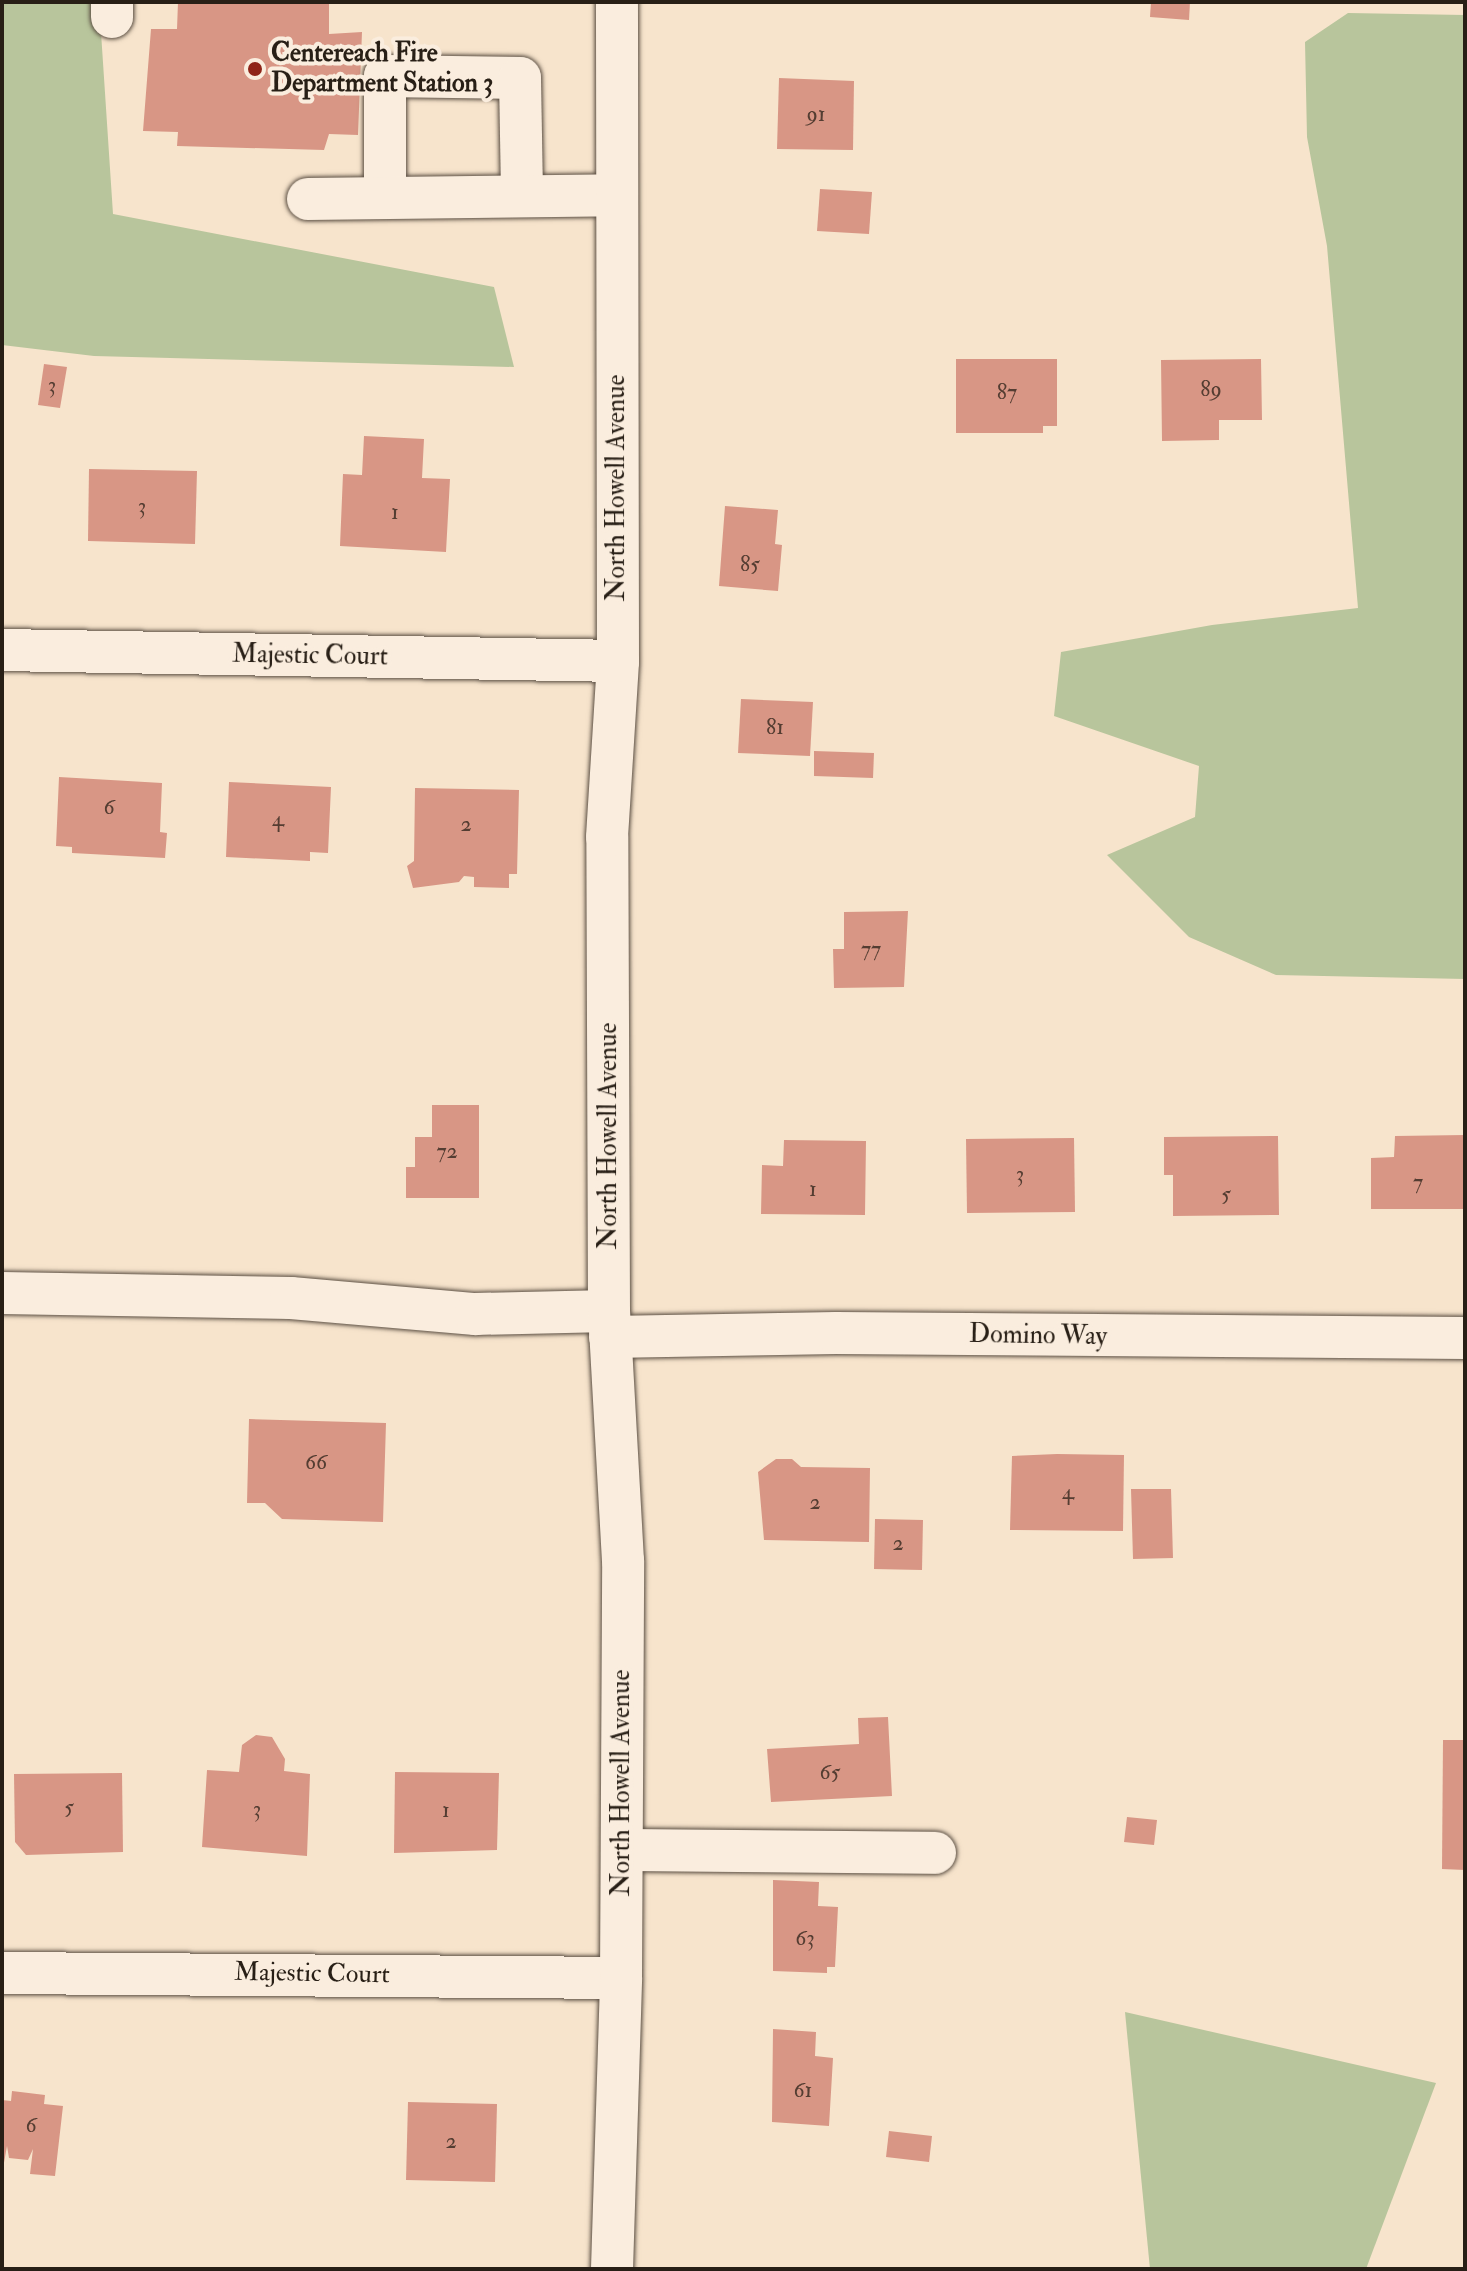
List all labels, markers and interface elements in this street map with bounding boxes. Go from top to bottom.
place label: Centereach Fire Department Station 3 [271,38,493,100]
marker: Centereach Fire Department Station 3 [246,60,264,78]
house number: 91 [806,102,826,128]
house number: 3 [48,373,56,399]
street label: North Howell Avenue [601,375,633,601]
house number: 89 [1200,377,1222,403]
house number: 87 [997,380,1017,406]
house number: 3 [138,494,146,520]
house number: 1 [391,500,399,526]
house number: 85 [740,552,760,578]
street label: Majestic Court [232,639,388,673]
house number: 81 [766,715,784,741]
house number: 6 [103,795,115,821]
house number: 4 [272,807,284,833]
house number: 2 [460,812,472,838]
house number: 77 [861,937,881,963]
street label: North Howell Avenue [593,1023,625,1249]
house number: 72 [436,1139,458,1165]
house number: 3 [1016,1162,1024,1188]
house number: 7 [1413,1170,1423,1196]
house number: 1 [809,1177,817,1203]
house number: 5 [1221,1182,1231,1208]
street label: Domino Way [969,1319,1107,1353]
house number: 66 [305,1450,327,1476]
house number: 4 [1062,1480,1074,1506]
house number: 2 [809,1490,821,1516]
house number: 2 [892,1531,904,1557]
street label: North Howell Avenue [606,1670,638,1896]
house number: 65 [820,1760,840,1786]
house number: 5 [64,1795,74,1821]
house number: 3 [253,1797,261,1823]
house number: 1 [442,1798,450,1824]
house number: 63 [795,1926,815,1952]
street label: Majestic Court [234,1957,390,1991]
house number: 61 [794,2078,812,2104]
house number: 6 [25,2113,37,2139]
house number: 2 [445,2129,457,2155]

